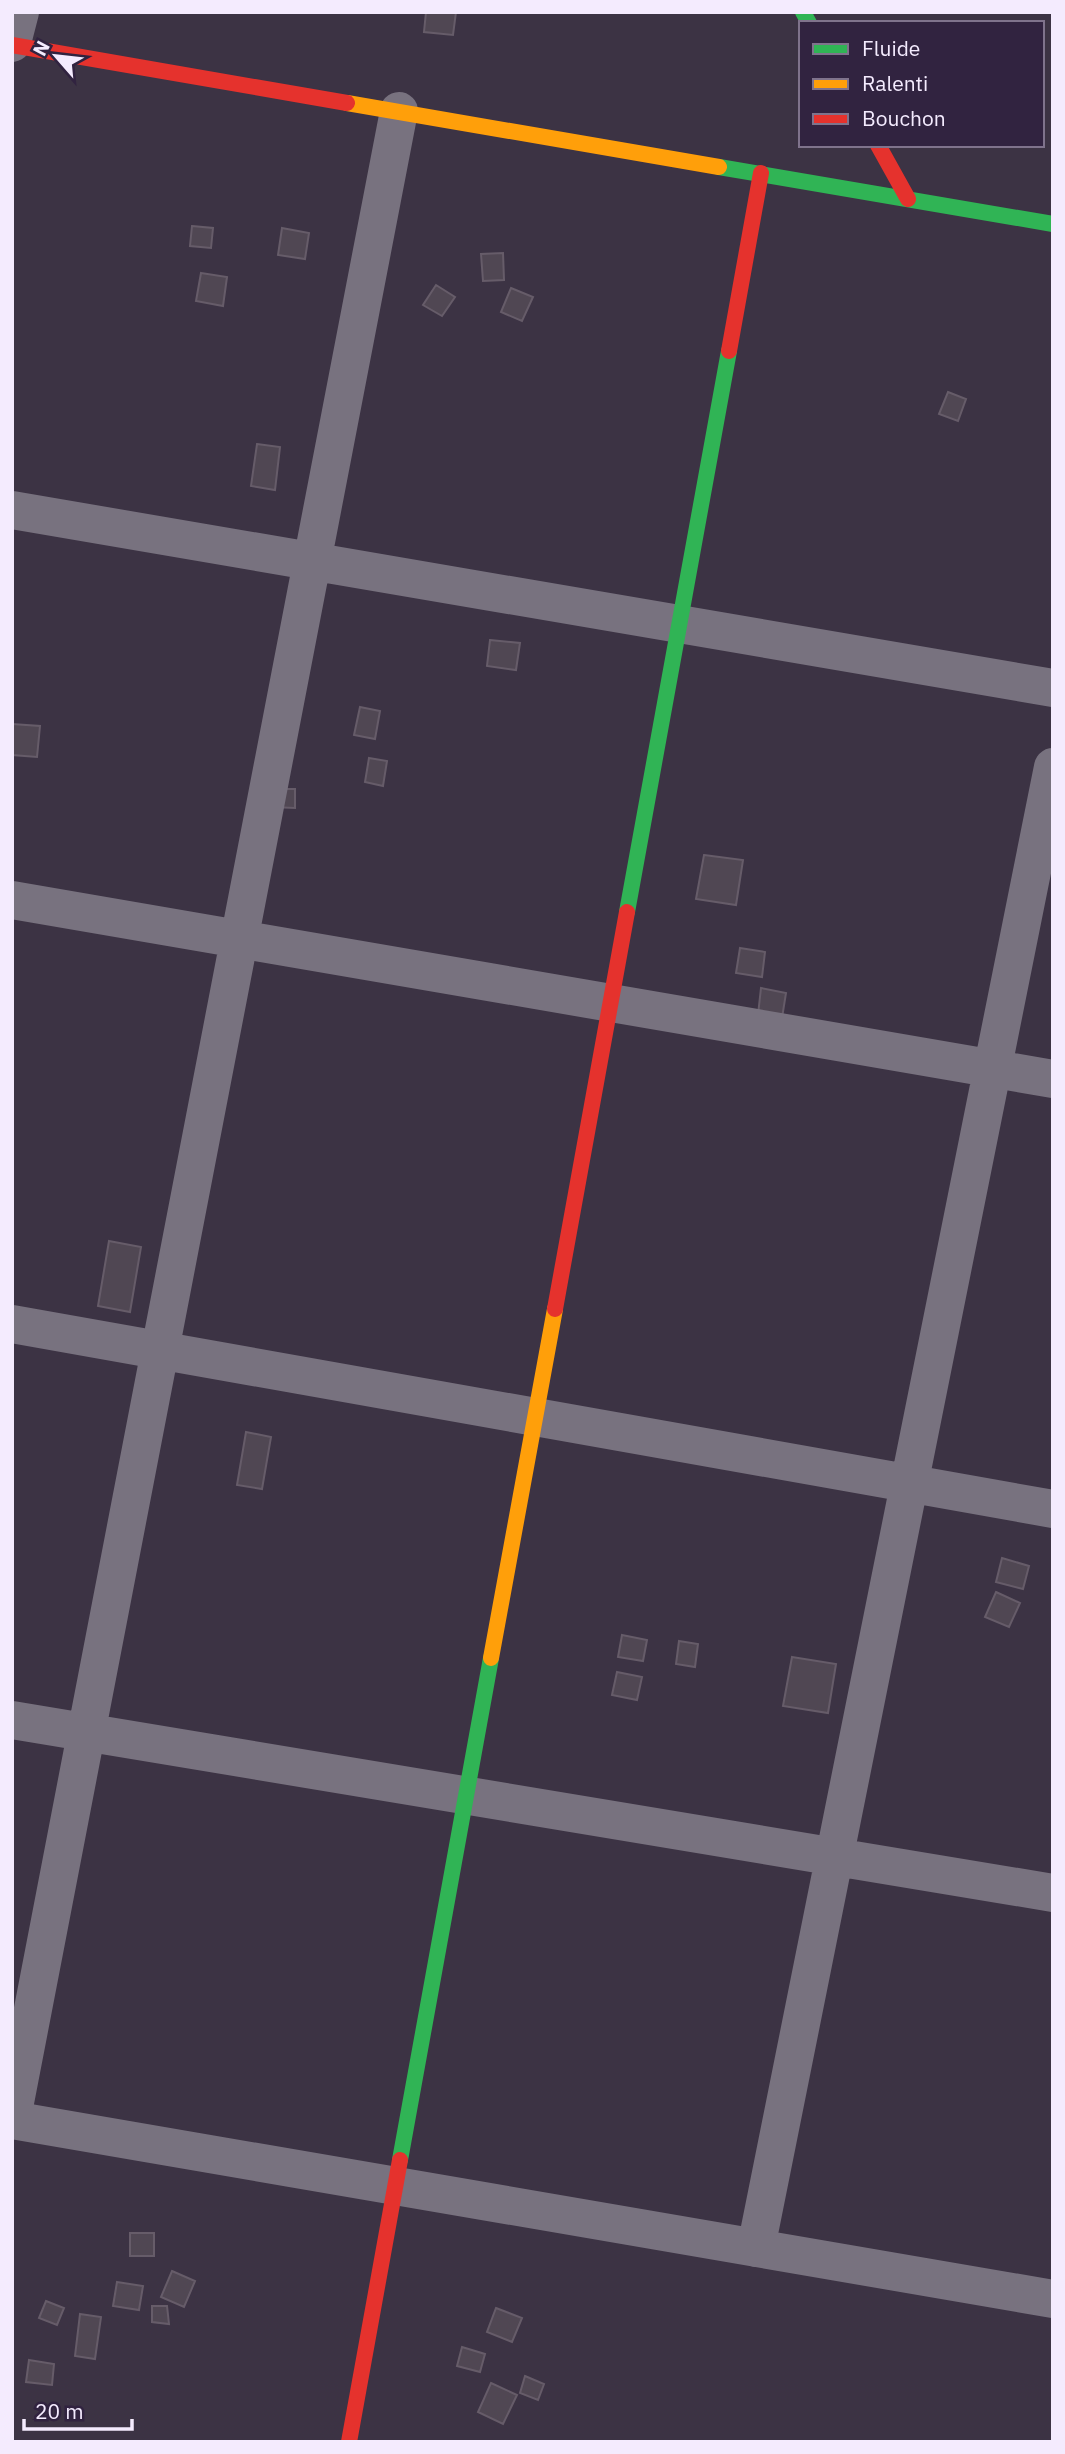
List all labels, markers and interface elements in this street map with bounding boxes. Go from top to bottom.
north arrow [21,21,91,91]
legend [799,21,1044,147]
text: Fluide [862,34,920,62]
text: N [27,36,55,60]
text: Ralenti [862,69,928,97]
text: Bouchon [862,104,946,132]
scale bar [24,2388,133,2432]
text: 20 m [35,2397,84,2425]

